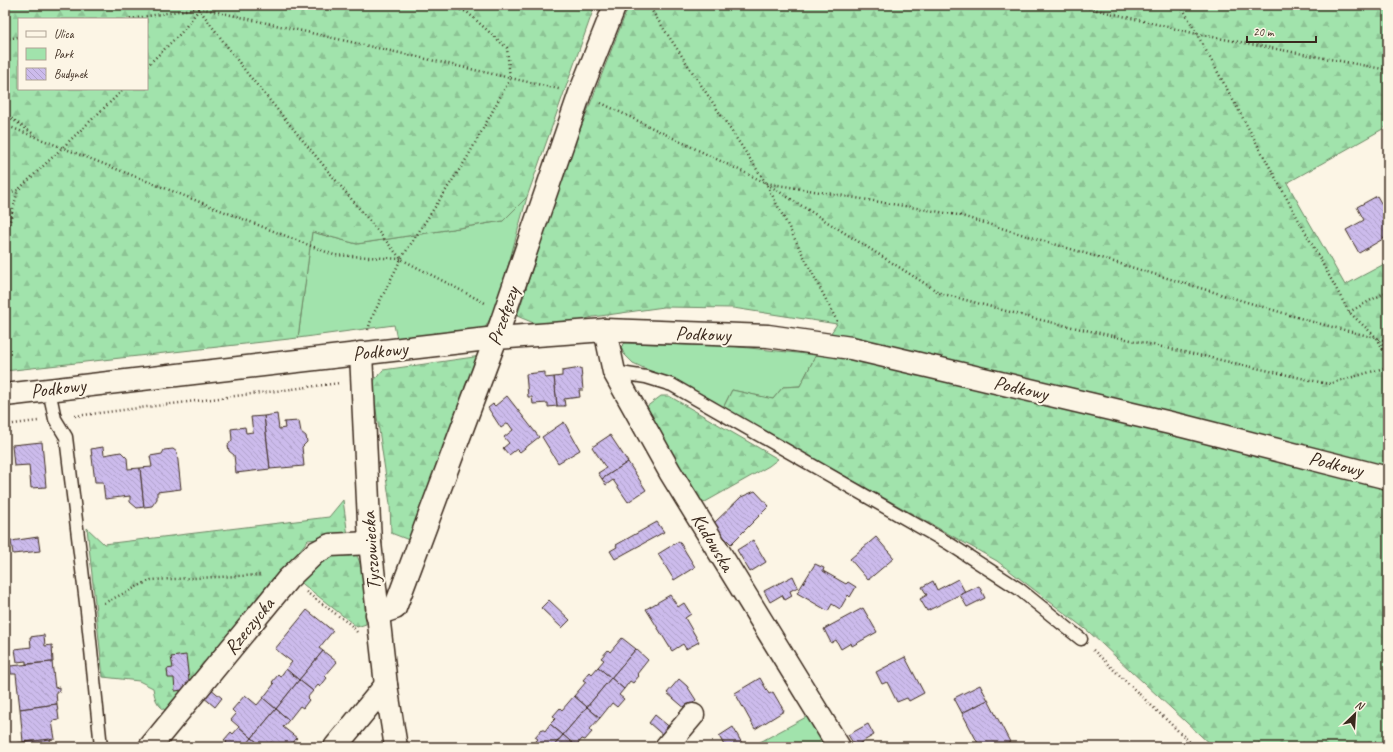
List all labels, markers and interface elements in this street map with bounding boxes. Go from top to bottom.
legend [18,18,148,90]
scale bar [1247,18,1316,44]
text: 20 m [1253,24,1275,40]
text: Ulica [54,26,75,42]
text: Park [54,46,75,62]
text: Budynek [54,66,89,82]
street label: Przełęczy [481,281,525,349]
street label: Podkowy [675,321,733,348]
street label: Podkowy [351,335,411,366]
street label: Podkowy [991,370,1053,407]
street label: Podkowy [29,372,89,404]
street label: Podkowy [1306,445,1368,483]
street label: Kudowska [686,508,741,577]
street label: Tyszowiecka [356,510,386,591]
street label: Rzeczycka [218,591,281,660]
north arrow [1335,694,1375,734]
text: N [1353,697,1367,714]

